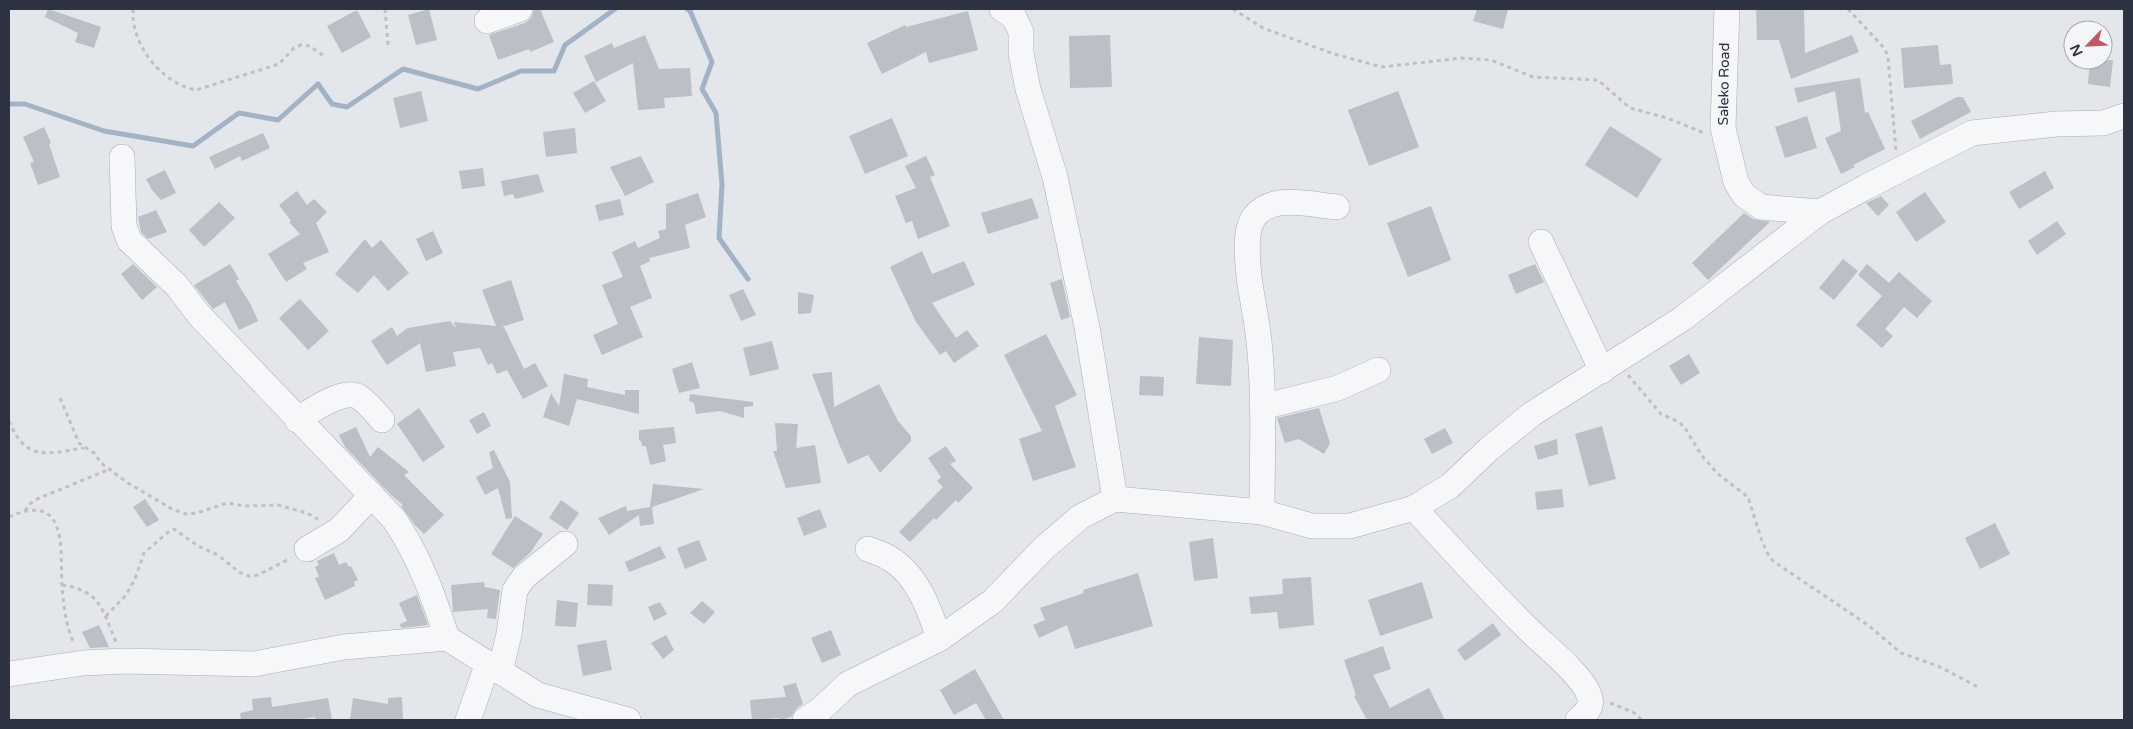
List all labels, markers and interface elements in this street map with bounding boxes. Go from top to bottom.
north arrow [2063,20,2113,70]
text: N [2067,41,2087,59]
street label: Saleko Road [1715,42,1733,126]

